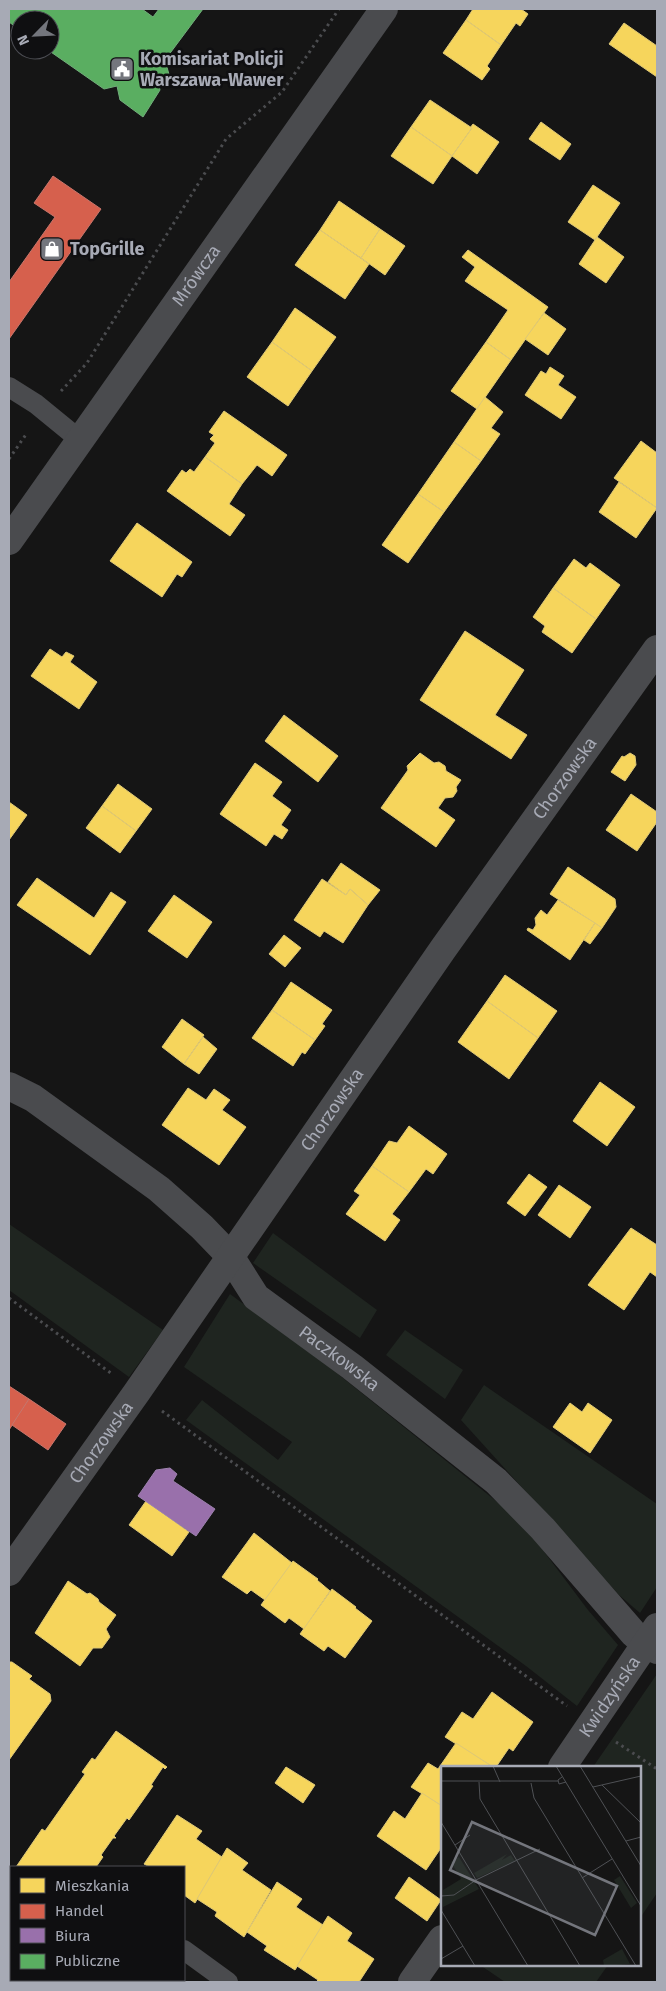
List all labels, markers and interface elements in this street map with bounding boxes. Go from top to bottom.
north arrow [10,10,60,60]
text: N [14,32,33,48]
place label: Komisariat Policji Warszawa-Wawer [140,48,284,91]
public building icon: Komisariat Policji Warszawa-Wawer [109,56,135,82]
shop icon: TopGrille [39,236,65,262]
place label: TopGrille [70,238,144,260]
street label: Mrówcza [167,240,225,310]
street label: Chorzowska [528,733,602,824]
street label: Chorzowska [296,1064,368,1155]
street label: Paczkowska [295,1321,384,1396]
street label: Chorzowska [64,1397,138,1488]
street label: Kwidzyńska [574,1652,645,1742]
inset map [441,1766,641,1966]
legend [10,1866,185,1981]
text: Mieszkania [55,1877,129,1895]
text: Handel [55,1902,104,1920]
text: Biura [55,1927,91,1945]
text: Publiczne [55,1952,120,1970]

